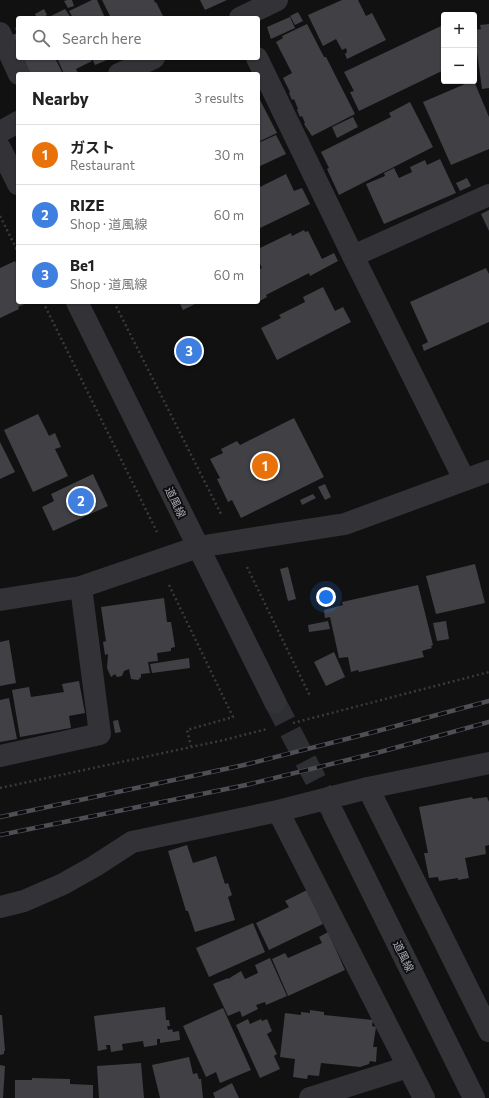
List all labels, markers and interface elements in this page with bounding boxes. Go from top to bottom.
map controls [441,12,477,84]
button: + [441,12,477,48]
search box [16,16,260,60]
icon: search [30,27,52,49]
text: Search here [62,29,141,47]
button: − [441,48,477,84]
text: Nearby [32,88,89,109]
text: 3 results [195,90,244,106]
text: ガスト [70,138,115,156]
text: 1 [42,147,48,163]
text: 30 m [214,147,244,163]
text: Restaurant [70,157,135,173]
text: RIZE [70,196,104,214]
text: 2 [41,207,49,223]
text: 60 m [214,207,244,223]
text: Shop · 道風線 [70,216,148,232]
text: Be1 [70,256,95,274]
text: 3 [41,267,49,283]
text: 60 m [214,267,244,283]
text: Shop · 道風線 [70,276,148,292]
pin: 3 [176,336,202,366]
pin: 1 [252,451,278,481]
street label: 道風線 [163,484,189,520]
pin: 2 [68,486,94,516]
your location [316,587,336,607]
street label: 道風線 [391,938,417,974]

